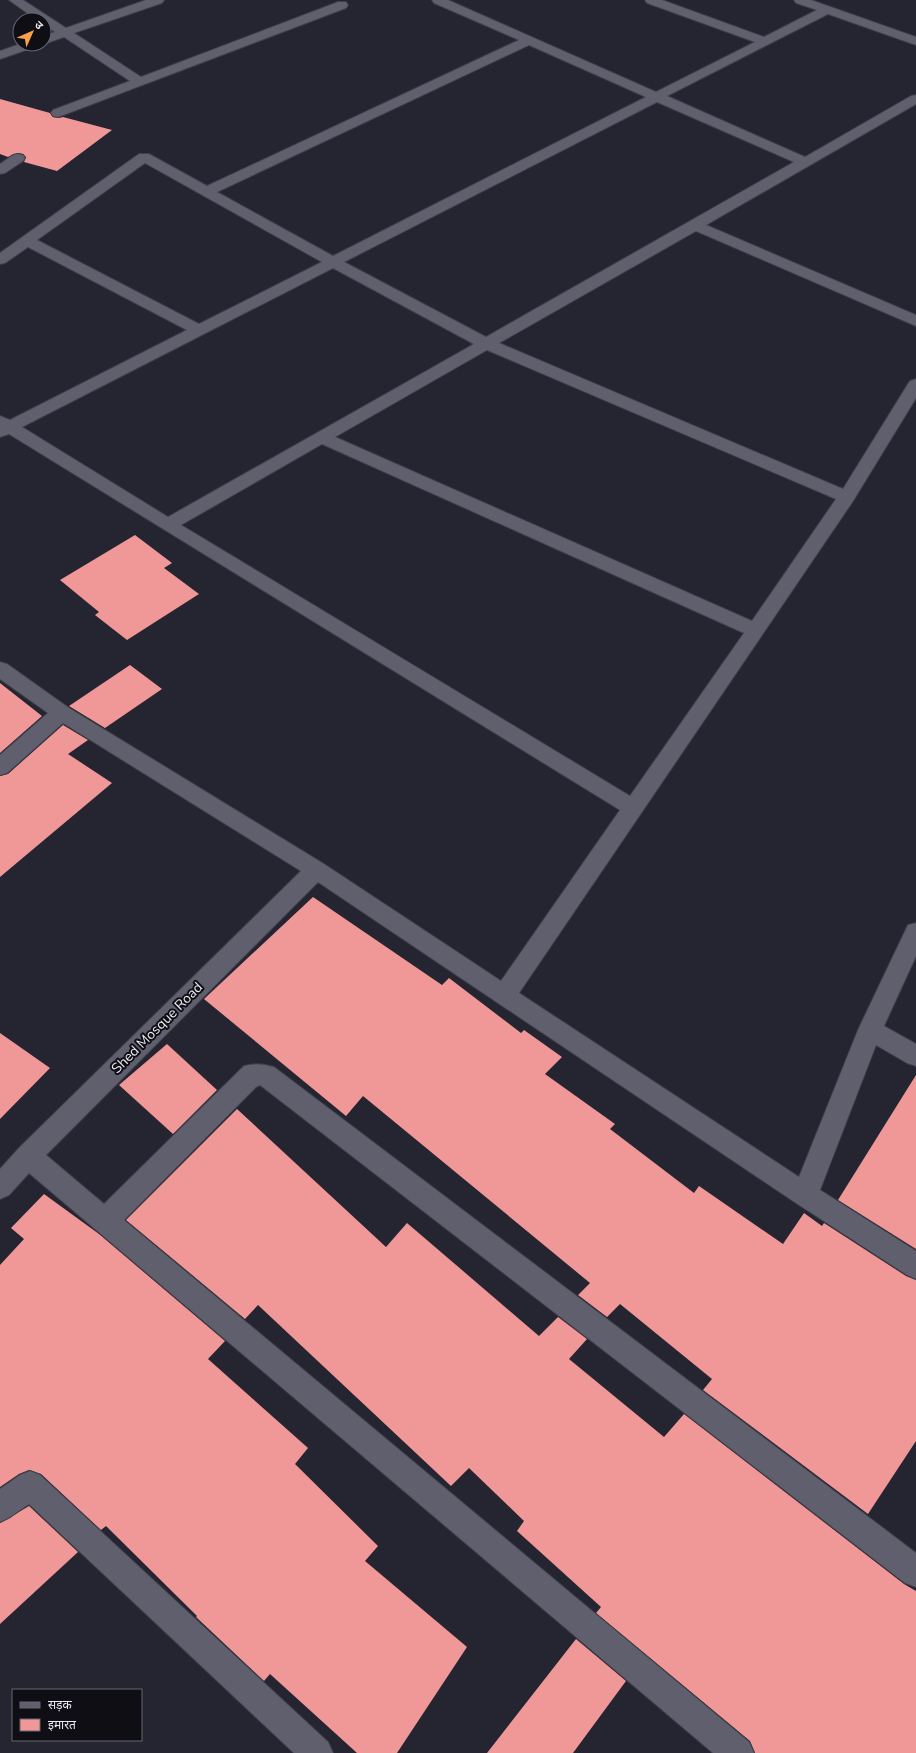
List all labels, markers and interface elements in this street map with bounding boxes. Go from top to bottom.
north arrow [12,12,52,52]
text: उ [31,18,47,33]
street label: Shed Mosque Road [107,978,207,1078]
legend [12,1689,142,1741]
text: सड़क [48,1697,73,1713]
text: इमारत [48,1717,77,1733]

